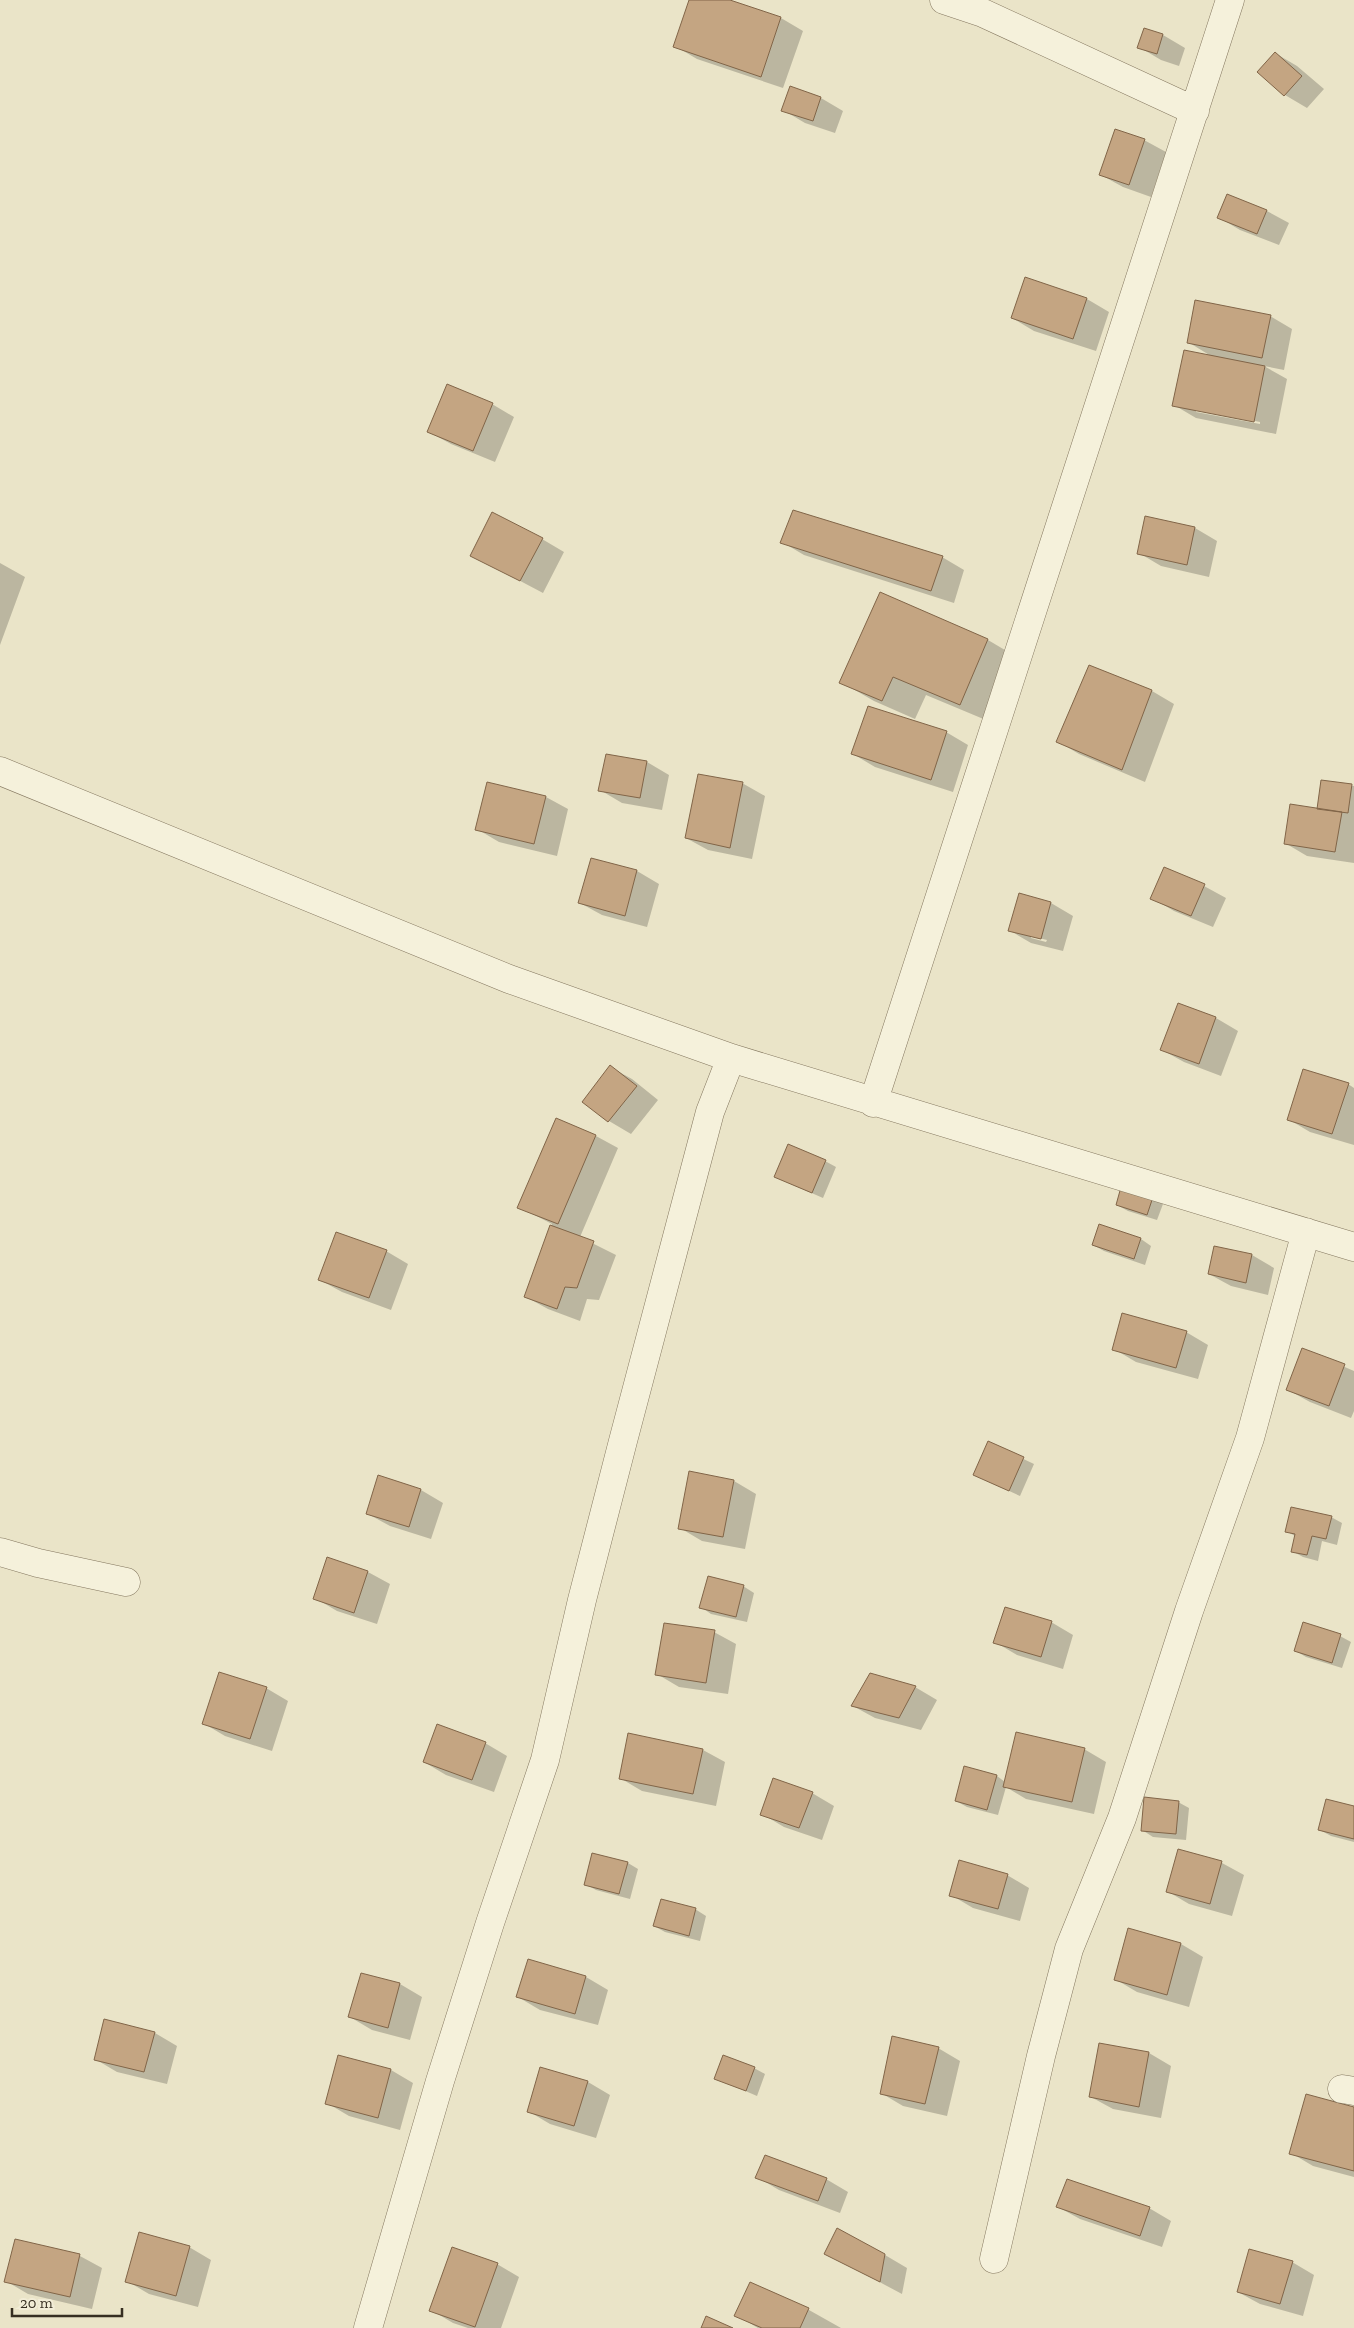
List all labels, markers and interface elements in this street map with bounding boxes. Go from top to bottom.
scale bar [12,2286,122,2318]
text: 20 m [20,2294,53,2312]

